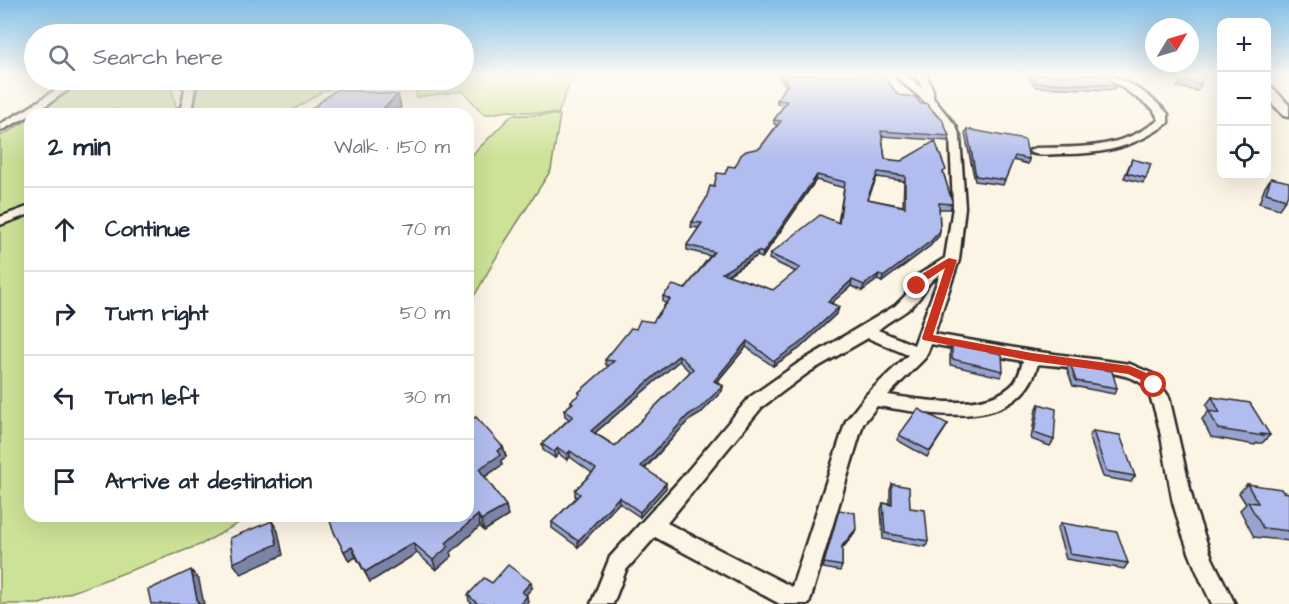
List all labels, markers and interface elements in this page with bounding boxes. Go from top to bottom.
north arrow [1145,18,1199,72]
map controls [1217,18,1271,180]
button: + [1217,18,1271,72]
search box [24,24,474,90]
icon: search [45,41,78,74]
text: Search here [93,42,223,73]
button: − [1217,72,1271,126]
button: locate [1217,126,1271,180]
text: 2 min [48,129,110,165]
text: Walk · 150 m [334,133,450,161]
icon: ahead [48,213,81,246]
text: Continue [105,214,190,245]
text: 70 m [402,215,450,243]
route end [903,272,929,298]
icon: right [48,297,81,330]
text: Turn right [105,298,208,329]
text: 50 m [400,299,450,327]
route start [1140,371,1166,397]
icon: left [48,381,81,414]
text: Turn left [105,382,199,413]
text: 30 m [404,383,450,411]
icon: arrive [48,465,81,498]
text: Arrive at destination [105,466,312,497]

